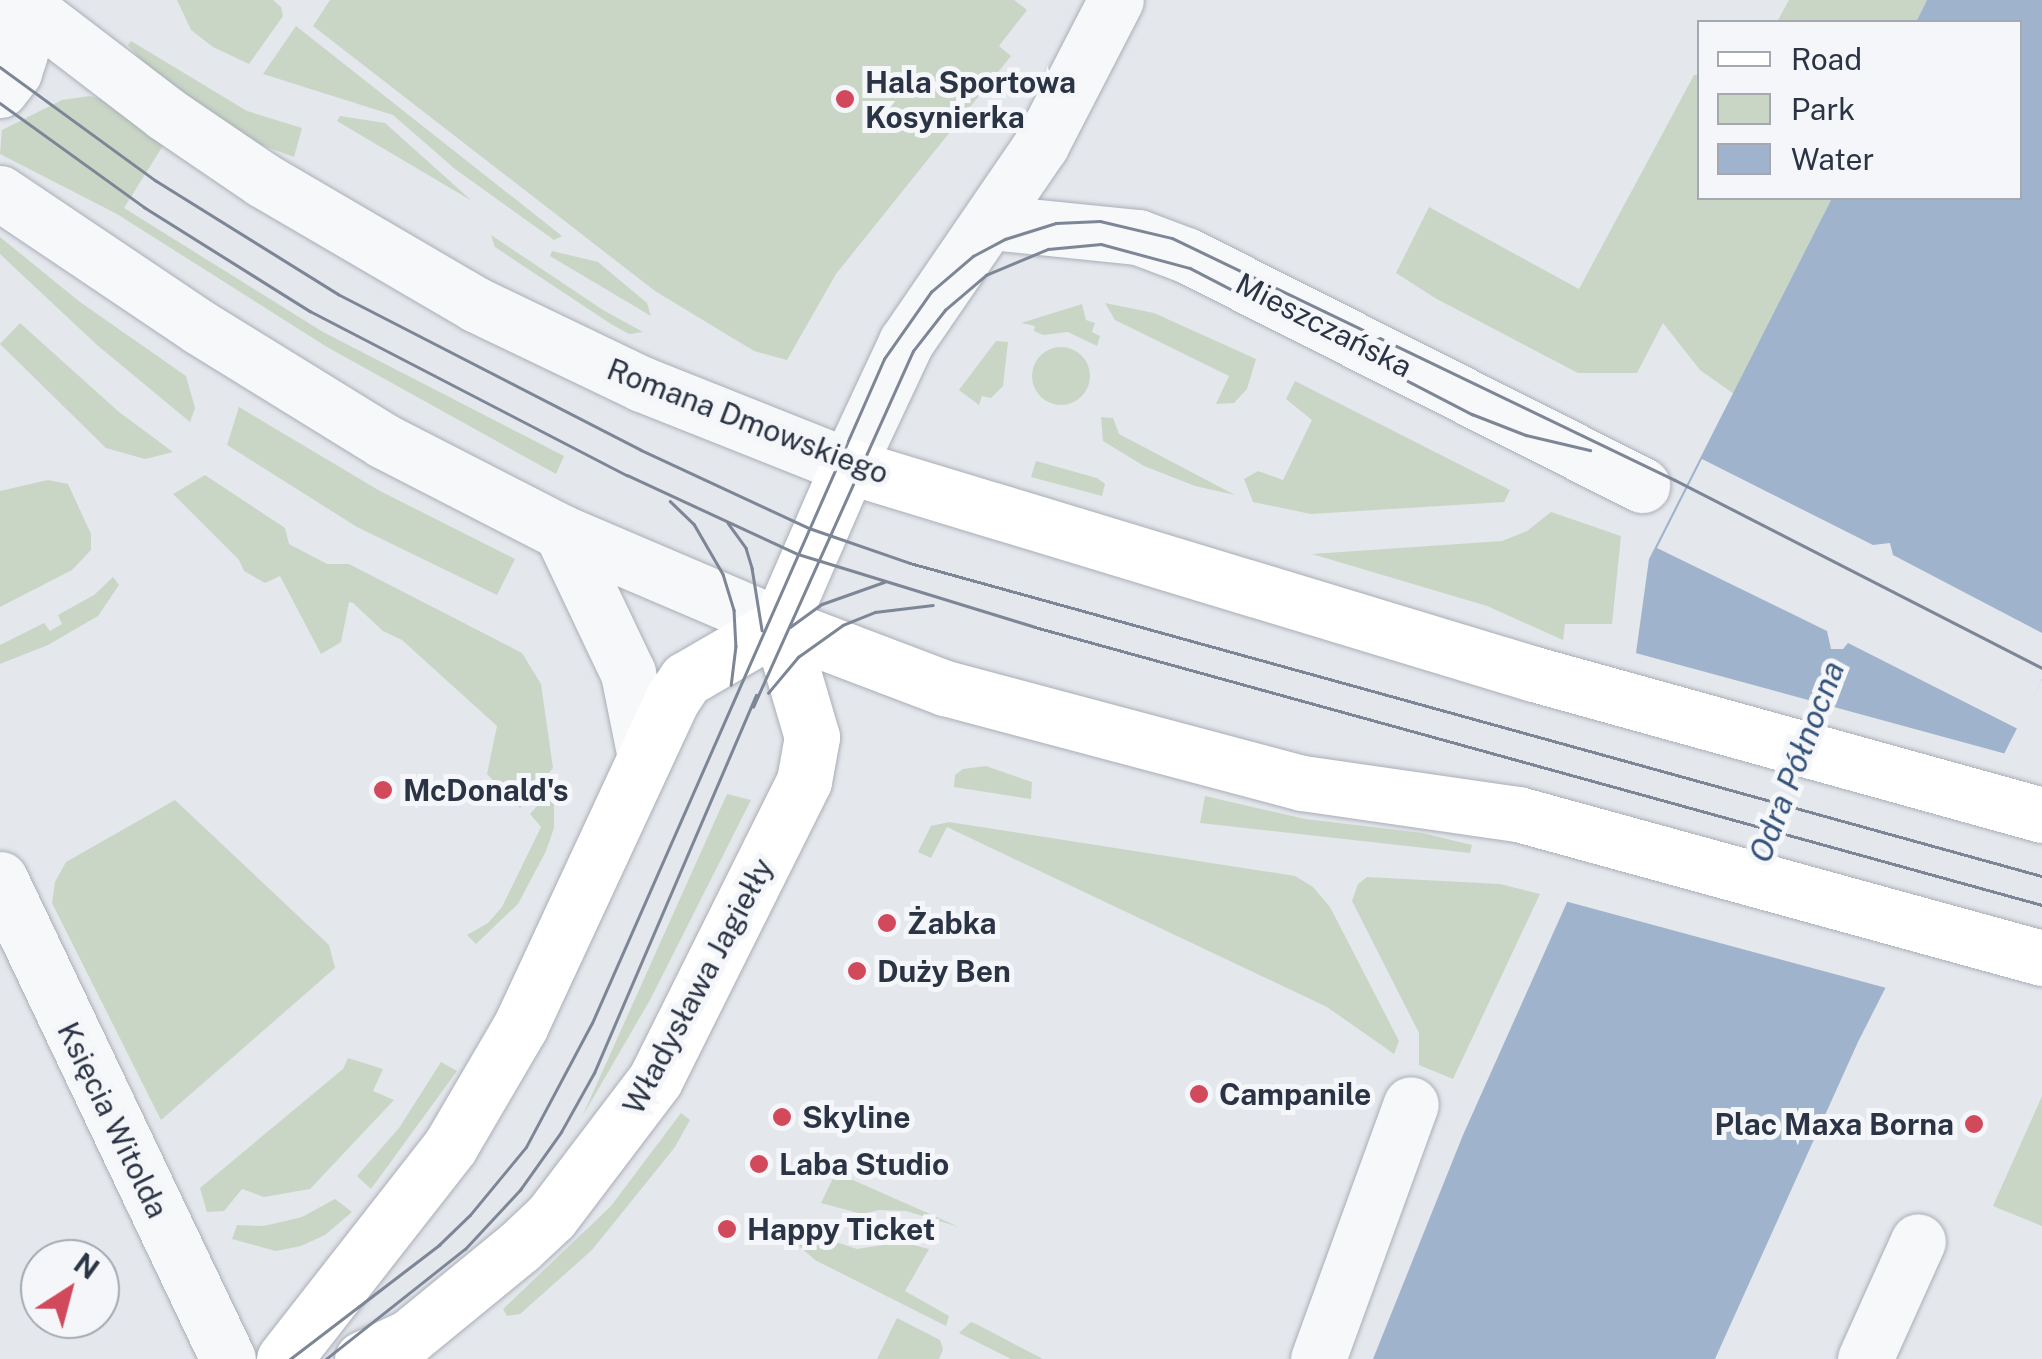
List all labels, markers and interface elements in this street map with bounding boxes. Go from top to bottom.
legend [1697,20,2022,200]
text: Road [1791,41,1862,77]
place label: Hala Sportowa Kosynierka [865,64,1076,134]
marker: Hala Sportowa Kosynierka [834,88,856,110]
text: Park [1791,91,1855,127]
text: Water [1791,141,1874,177]
street label: Mieszczańska [1230,265,1418,385]
street label: Romana Dmowskiego [602,351,894,491]
water label: Odra Północna [1741,656,1853,868]
place label: McDonald's [403,772,568,808]
marker: McDonald's [372,779,394,801]
street label: Władysława Jagiełły [615,852,781,1120]
place label: Żabka [907,905,997,941]
marker: Żabka [876,912,898,934]
place label: Duży Ben [877,953,1011,989]
marker: Duży Ben [846,960,868,982]
street label: Księcia Witolda [50,1016,176,1224]
place label: Campanile [1219,1076,1371,1112]
marker: Campanile [1188,1083,1210,1105]
place label: Skyline [802,1099,910,1135]
marker: Skyline [771,1106,793,1128]
place label: Plac Maxa Borna [1714,1106,1954,1142]
marker: Plac Maxa Borna [1963,1113,1985,1135]
place label: Laba Studio [779,1146,949,1182]
marker: Laba Studio [748,1153,770,1175]
place label: Happy Ticket [747,1211,935,1247]
marker: Happy Ticket [716,1218,738,1240]
north arrow [20,1239,120,1339]
text: N [68,1246,105,1286]

